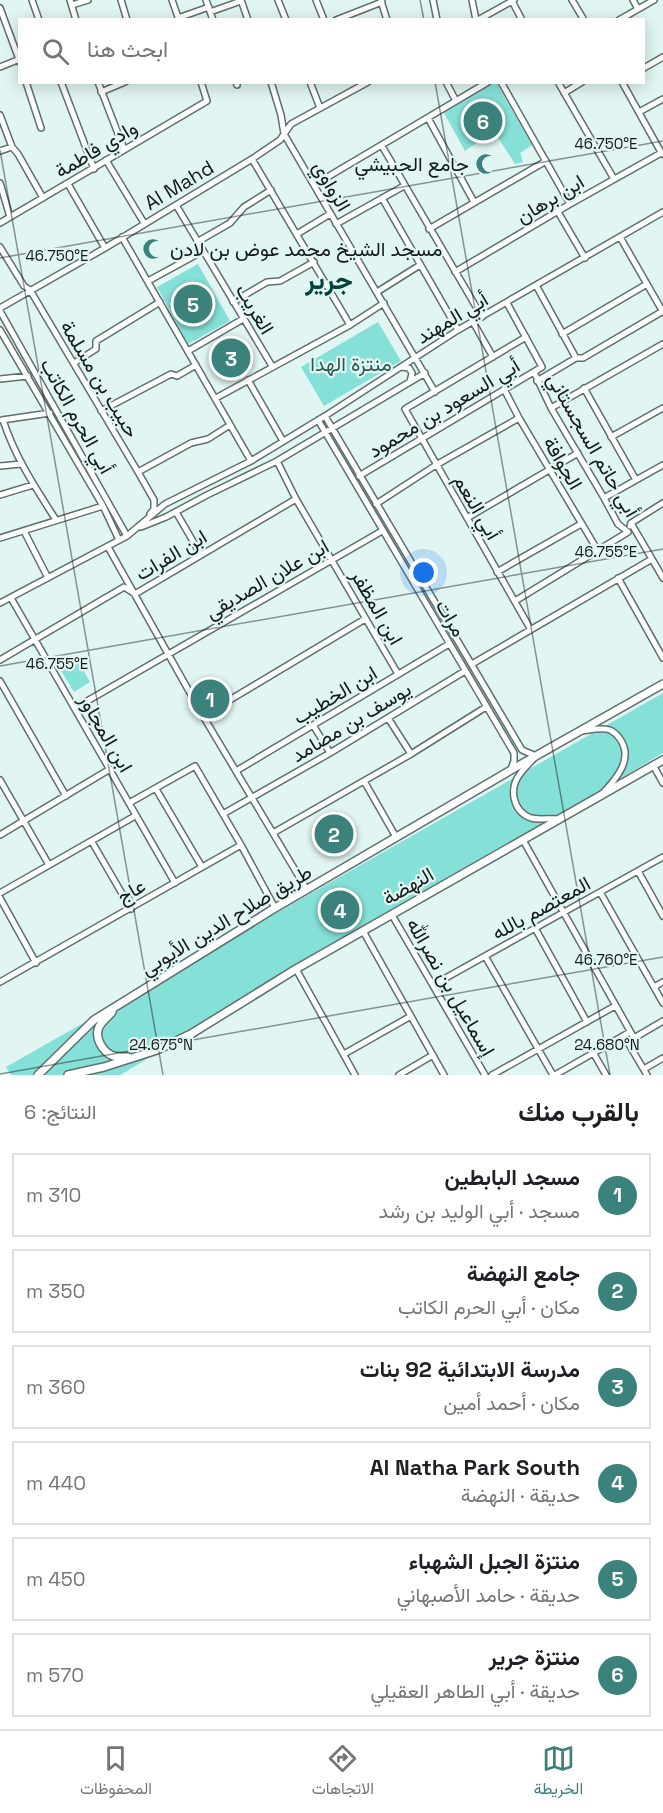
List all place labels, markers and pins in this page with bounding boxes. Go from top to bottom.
pin: 6 [464,98,502,144]
place label: جامع الحبيشي [354,151,469,181]
mosque icon: جامع الحبيشي [474,152,498,176]
place label: مسجد الشيخ محمد عوض بن لادن [170,236,442,263]
mosque icon: مسجد الشيخ محمد عوض بن لادن [141,237,165,261]
pin: 5 [174,282,212,326]
pin: 3 [212,336,250,380]
pin: 1 [190,676,230,722]
pin: 2 [314,812,354,856]
pin: 4 [320,888,360,932]

